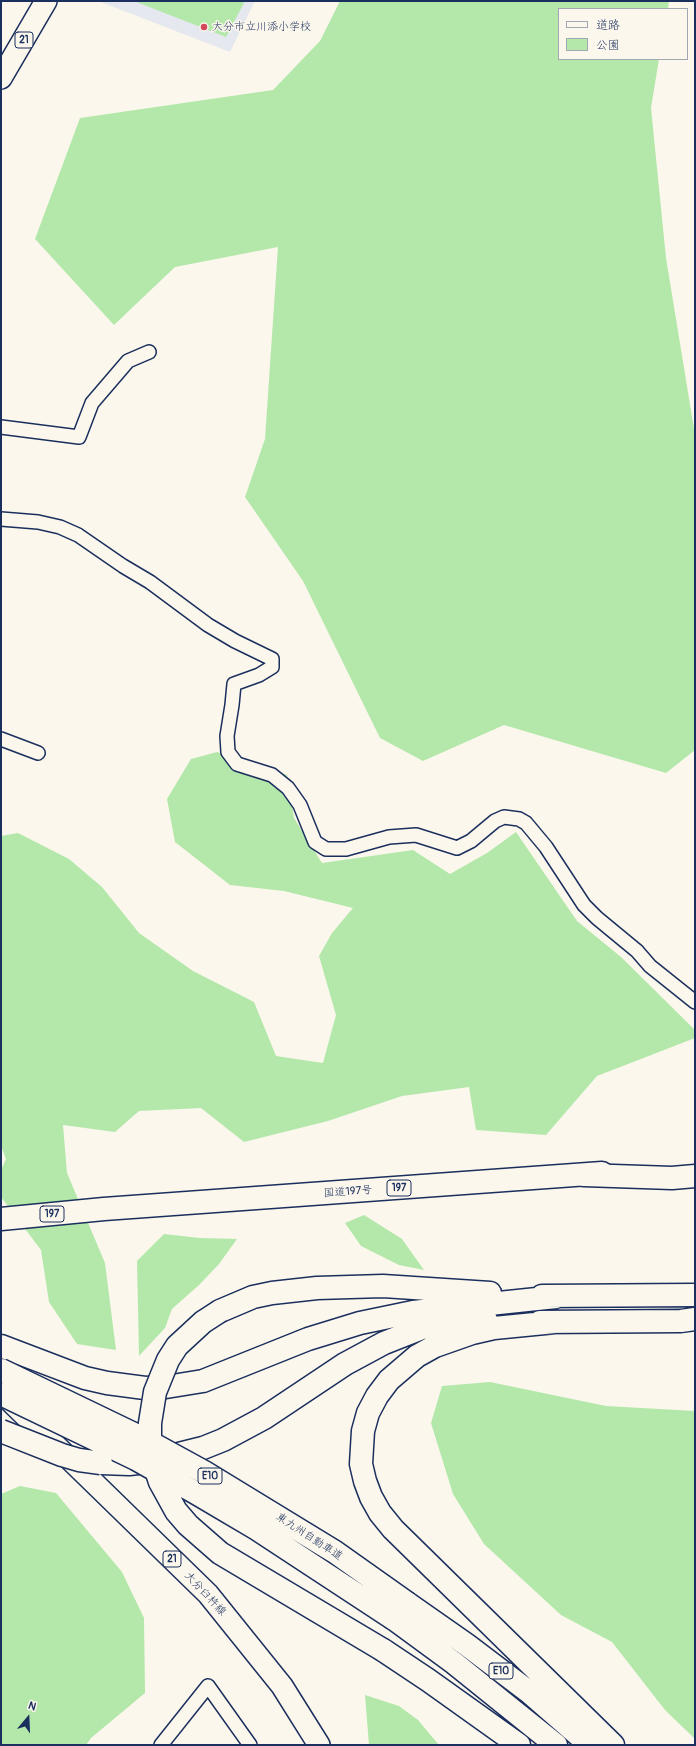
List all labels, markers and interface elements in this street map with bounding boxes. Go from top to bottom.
legend [558,8,688,60]
text: 道路 [596,18,620,33]
place label: 大分市立川添小学校 [212,20,311,34]
marker: 大分市立川添小学校 [199,22,209,32]
road number: 21 [15,32,33,48]
text: 公園 [596,38,620,53]
road number: 197 [387,1180,411,1196]
street label: 国道197号 [323,1184,373,1200]
road number: 197 [40,1206,64,1222]
road number: E10 [198,1468,222,1484]
street label: 東九州自動車道 [273,1510,345,1564]
road number: 21 [163,1551,181,1567]
street label: 大分臼杵線 [181,1569,229,1619]
road number: E10 [489,1663,513,1679]
north arrow [8,1698,48,1738]
text: N [26,1699,38,1714]

